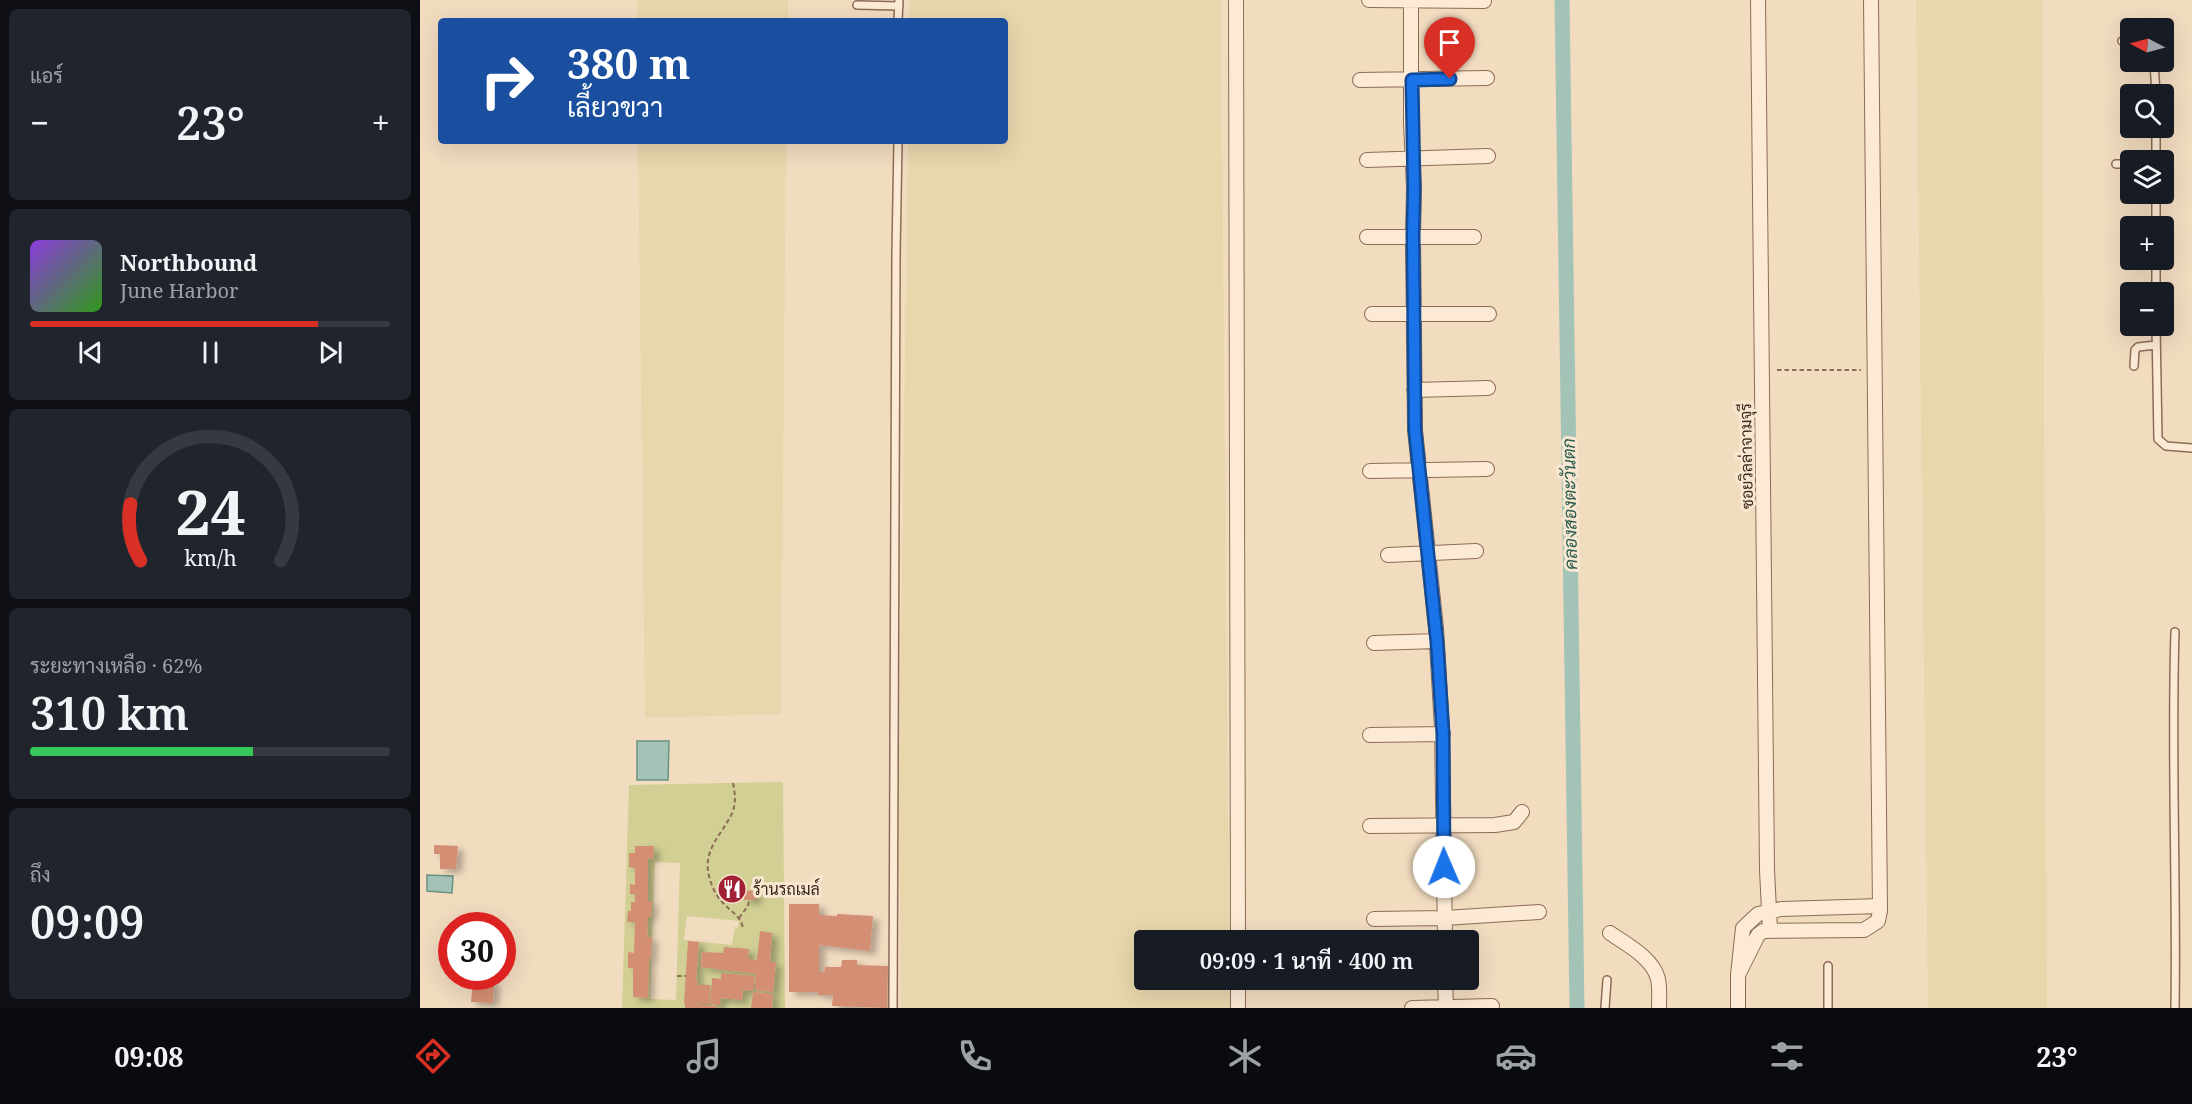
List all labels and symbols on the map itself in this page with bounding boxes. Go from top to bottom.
pin [1424,17,1475,79]
north arrow [2120,18,2174,72]
street label: ซอยวิลล่าจามจุรี [1734,403,1759,509]
water label: คลองสองตะวันตก [1556,438,1582,570]
position arrow [1412,835,1476,899]
restaurant icon: ร้านรถเมล์ [716,873,748,905]
place label: ร้านรถเมล์ [753,877,820,900]
speed limit sign: 30 [438,912,516,990]

